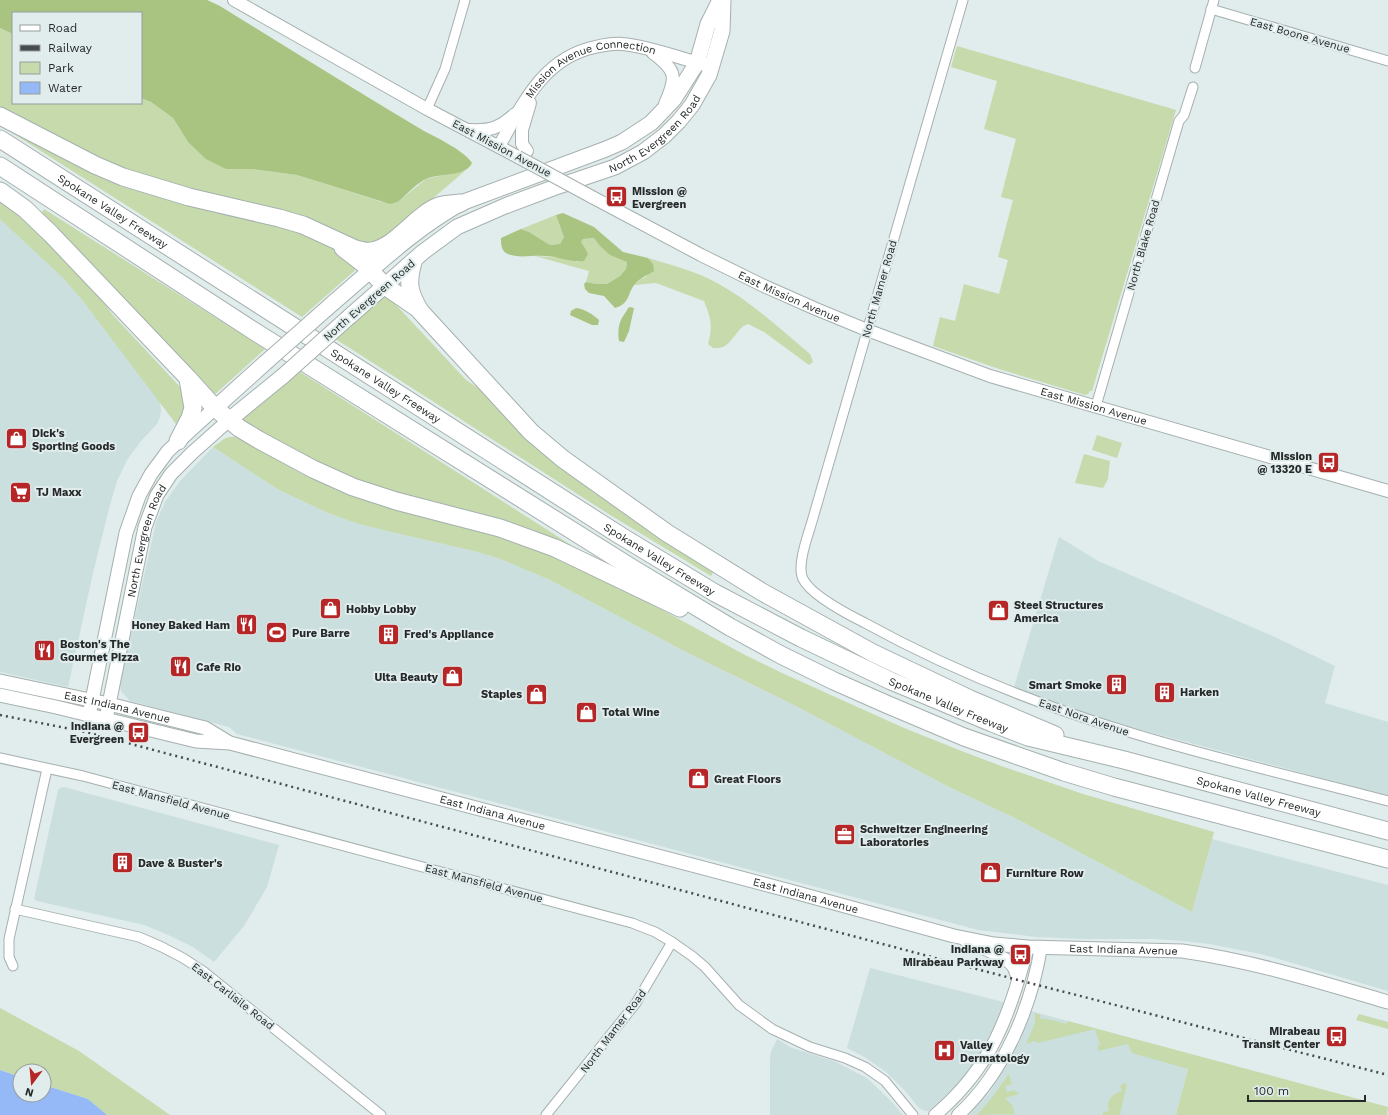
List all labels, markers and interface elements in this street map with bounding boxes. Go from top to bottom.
legend [12,12,142,104]
street label: East Boone Avenue [1248,15,1351,56]
text: Road [48,21,77,35]
street label: Mission Avenue Connection [523,38,657,101]
text: Railway [48,41,93,55]
text: Park [48,61,74,75]
text: Water [48,81,83,95]
street label: North Evergreen Road [607,93,703,176]
street label: East Mission Avenue [450,117,553,180]
street label: Spokane Valley Freeway [55,172,170,252]
bus stop icon: Mission @ Evergreen [603,184,629,210]
place label: Mission @ Evergreen [632,185,687,211]
street label: North Blake Road [1124,198,1163,292]
street label: North Mamer Road [859,239,900,340]
street label: North Evergreen Road [321,257,418,344]
street label: East Mission Avenue [736,268,842,325]
street label: Spokane Valley Freeway [328,346,443,426]
street label: East Mission Avenue [1039,385,1148,428]
shop icon: Dick's Sporting Goods [3,426,29,452]
place label: Dick's Sporting Goods [32,427,115,453]
bus stop icon: Mission @ 13320 E [1315,449,1341,475]
place label: Mission @ 13320 E [1257,450,1312,476]
supermarket icon: TJ Maxx [8,479,34,505]
street label: North Evergreen Road [125,482,169,599]
place label: TJ Maxx [36,486,82,499]
street label: Spokane Valley Freeway [601,521,718,599]
shop icon: Hobby Lobby [318,596,344,622]
shop icon: Steel Structures America [985,598,1011,624]
place label: Steel Structures America [1014,599,1104,625]
place label: Hobby Lobby [346,603,417,616]
restaurant icon: Honey Baked Ham [233,612,259,638]
place label: Honey Baked Ham [131,619,230,632]
sports icon: Pure Barre [264,620,290,646]
building icon: Fred's Appliance [375,621,401,647]
place label: Pure Barre [292,627,350,640]
place label: Fred's Appliance [404,628,494,641]
restaurant icon: Boston's The Gourmet Pizza [31,637,57,663]
place label: Boston's The Gourmet Pizza [60,638,140,664]
restaurant icon: Cafe Rio [167,654,193,680]
place label: Cafe Rio [196,661,242,674]
shop icon: Ulta Beauty [440,664,466,690]
place label: Ulta Beauty [374,671,439,684]
building icon: Smart Smoke [1104,672,1130,698]
street label: Spokane Valley Freeway [887,675,1010,736]
place label: Smart Smoke [1029,679,1102,692]
building icon: Harken [1152,679,1178,705]
shop icon: Staples [524,681,550,707]
place label: Harken [1180,686,1219,699]
place label: Staples [481,688,522,701]
street label: East Indiana Avenue [63,689,171,726]
street label: East Nora Avenue [1037,696,1131,739]
shop icon: Total Wine [574,699,600,725]
place label: Total Wine [602,706,660,719]
bus stop icon: Indiana @ Evergreen [126,719,152,745]
place label: Indiana @ Evergreen [70,720,124,746]
shop icon: Great Floors [685,766,711,792]
place label: Great Floors [714,773,781,786]
street label: Spokane Valley Freeway [1195,774,1322,820]
street label: East Mansfield Avenue [110,778,231,823]
street label: East Indiana Avenue [438,793,547,833]
office icon: Schweitzer Engineering Laboratories [832,822,858,848]
place label: Schweitzer Engineering Laboratories [860,823,988,849]
building icon: Dave & Buster's [110,850,136,876]
place label: Dave & Buster's [138,857,223,870]
shop icon: Furniture Row [978,860,1004,886]
street label: East Mansfield Avenue [423,861,544,906]
place label: Furniture Row [1006,867,1084,880]
street label: East Indiana Avenue [752,875,860,916]
bus stop icon: Indiana @ Mirabeau Parkway [1007,942,1033,968]
street label: East Indiana Avenue [1069,942,1178,958]
place label: Indiana @ Mirabeau Parkway [903,943,1005,969]
street label: East Carlisile Road [189,960,276,1033]
street label: North Mamer Road [578,987,649,1076]
bus stop icon: Mirabeau Transit Center [1323,1024,1349,1050]
place label: Mirabeau Transit Center [1242,1025,1320,1051]
hospital icon: Valley Dermatology [931,1038,957,1064]
place label: Valley Dermatology [960,1039,1030,1065]
north arrow [12,1063,52,1103]
scale bar [1248,1077,1365,1103]
text: 100 m [1254,1084,1289,1098]
text: N [24,1085,35,1100]

